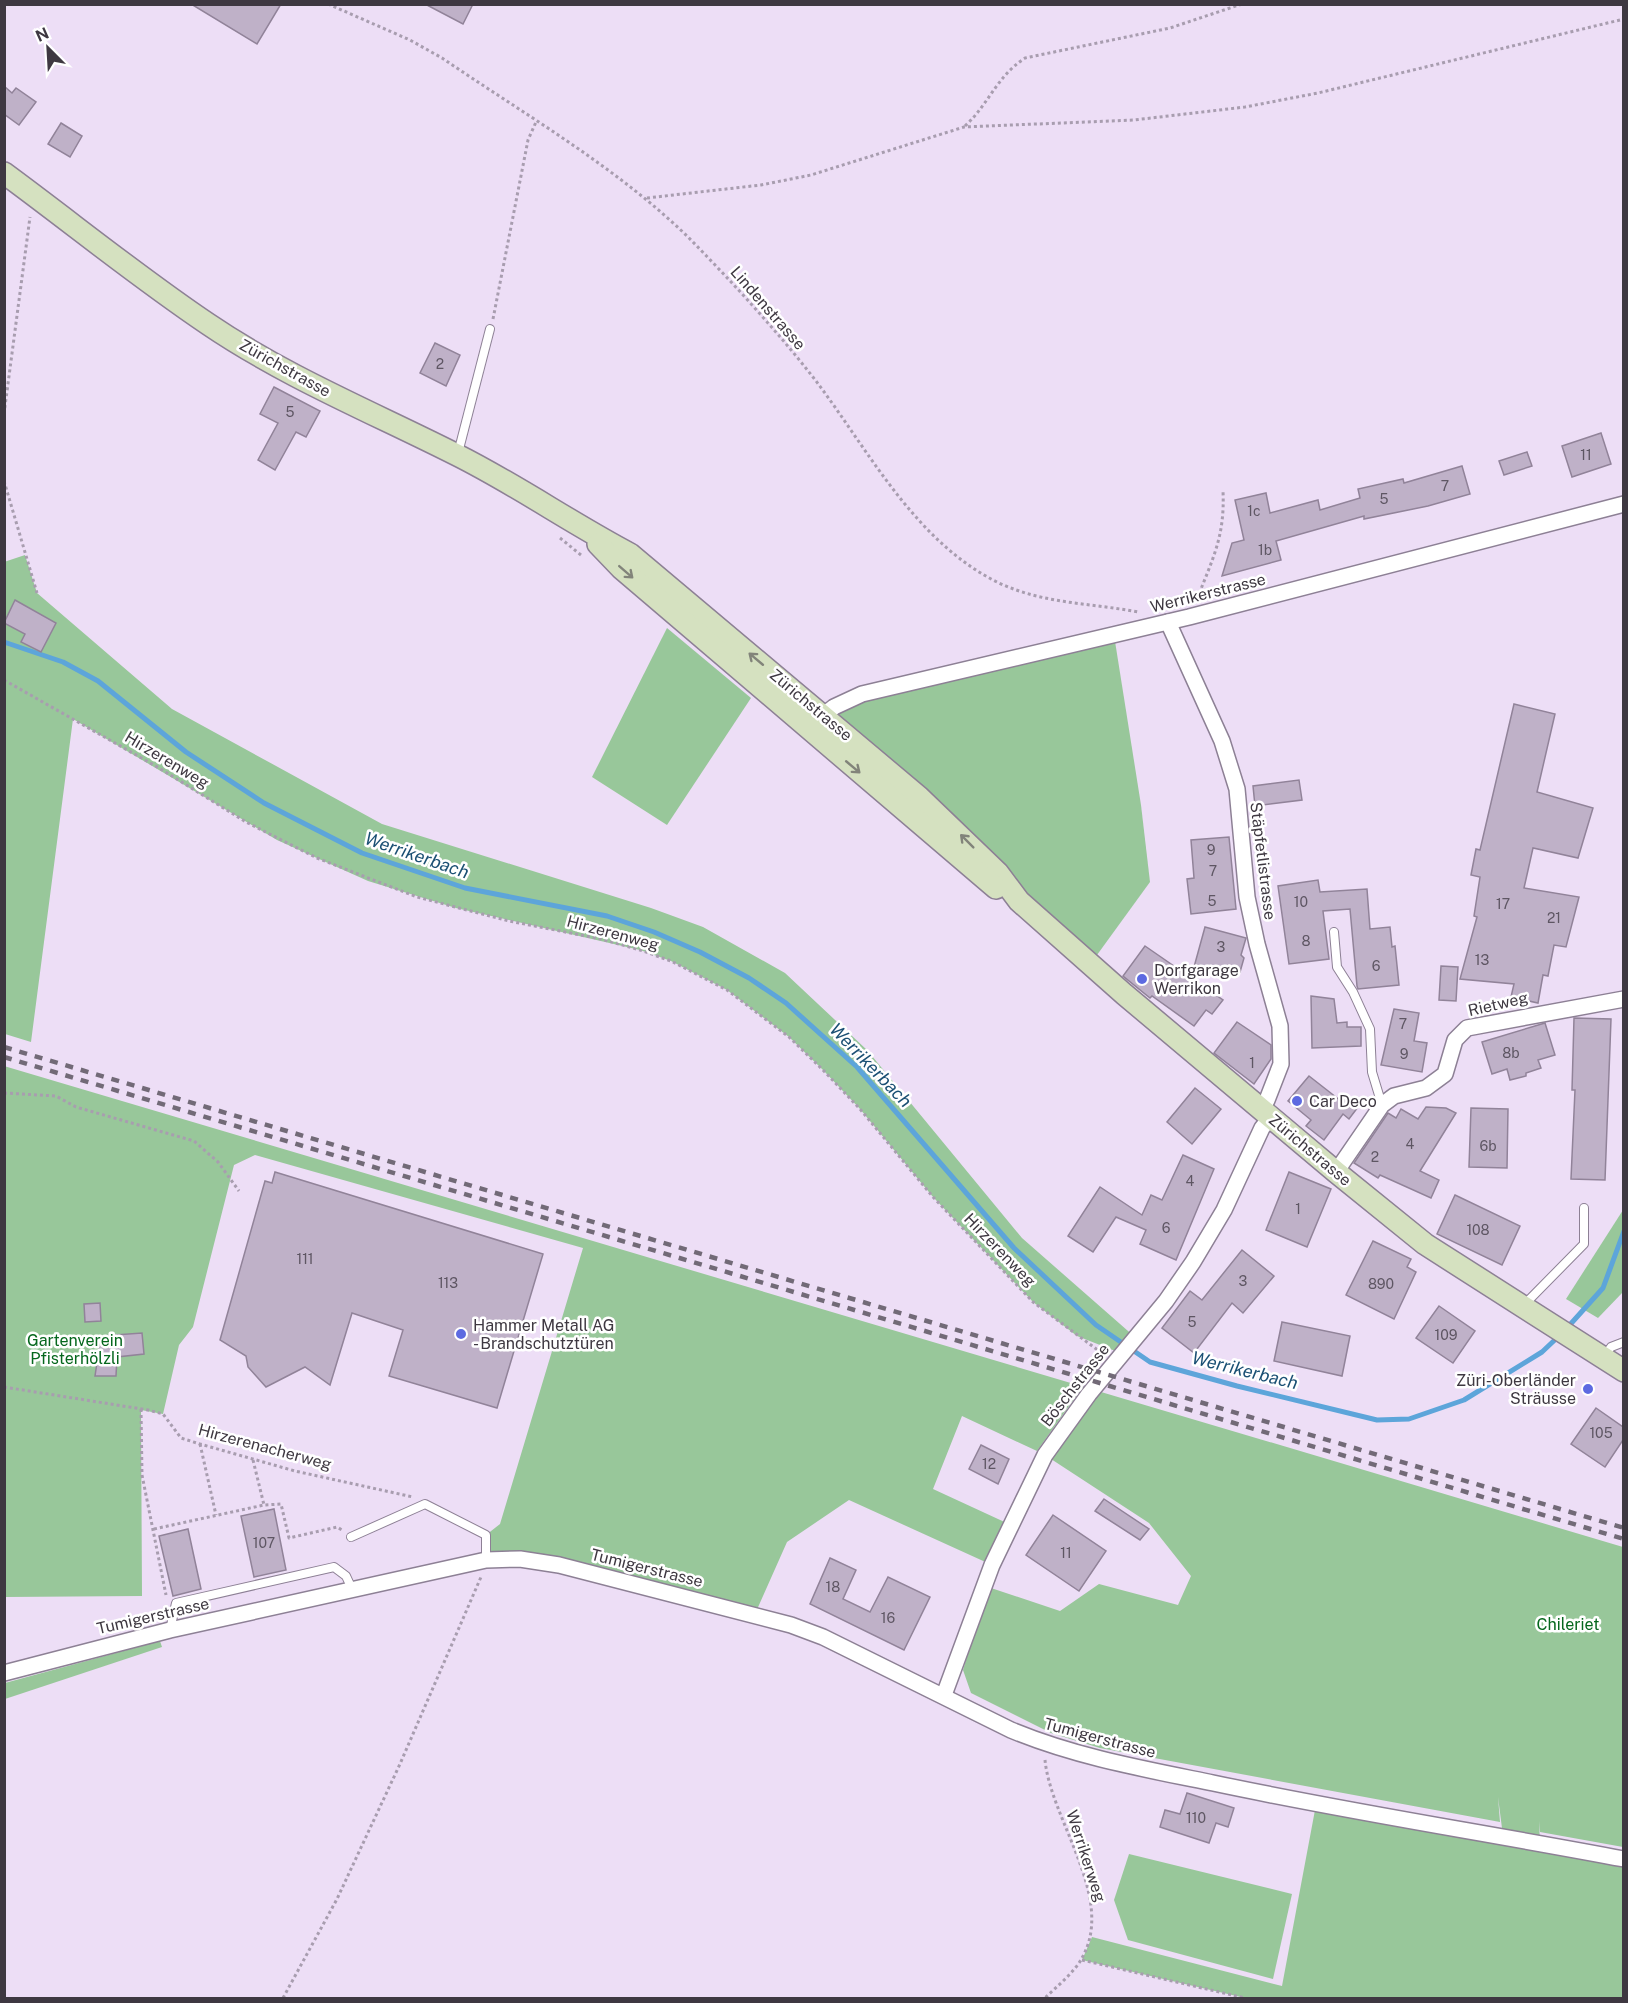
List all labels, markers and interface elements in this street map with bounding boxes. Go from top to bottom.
north arrow [18,18,78,78]
text: N [33,24,52,46]
street label: Lindenstrasse [727,262,809,354]
street label: Zürichstrasse [236,335,334,401]
house number: 2 [436,356,444,372]
house number: 5 [286,404,295,420]
house number: 11 [1580,447,1592,463]
house number: 7 [1441,478,1449,494]
house number: 5 [1380,491,1389,507]
house number: 1c [1247,503,1261,519]
house number: 1b [1258,542,1272,558]
one-way arrow [618,565,633,579]
street label: Werrikerstrasse [1148,569,1268,617]
one-way arrow [748,652,764,665]
street label: Zürichstrasse [766,665,856,745]
street label: Hirzerenweg [121,727,213,793]
one-way arrow [845,760,861,773]
street label: Stäpfetlistrasse [1246,801,1280,921]
water label: Werrikerbach [362,827,472,883]
one-way arrow [959,834,974,849]
house number: 9 [1207,842,1216,858]
house number: 7 [1209,863,1217,879]
house number: 5 [1208,893,1217,909]
house number: 10 [1294,894,1308,910]
house number: 17 [1496,896,1510,912]
house number: 21 [1547,910,1561,926]
street label: Hirzerenweg [565,912,661,954]
house number: 8 [1301,933,1311,949]
house number: 3 [1217,939,1226,955]
house number: 13 [1475,952,1489,968]
house number: 6 [1372,958,1381,974]
place label: Dorfgarage Werrikon [1154,961,1239,998]
marker: Dorfgarage Werrikon [1135,972,1149,986]
street label: Rietweg [1466,988,1530,1020]
house number: 7 [1399,1016,1407,1032]
water label: Werrikerbach [826,1019,916,1111]
house number: 8b [1502,1045,1520,1061]
house number: 9 [1400,1046,1409,1062]
house number: 1 [1249,1055,1255,1071]
place label: Car Deco [1309,1092,1377,1111]
marker: Car Deco [1290,1094,1304,1108]
street label: Zürichstrasse [1265,1110,1355,1190]
house number: 4 [1406,1136,1415,1152]
house number: 6b [1479,1138,1497,1154]
house number: 2 [1371,1149,1379,1165]
house number: 4 [1186,1173,1195,1189]
house number: 1 [1295,1201,1301,1217]
street label: Hirzerenweg [960,1209,1040,1291]
house number: 6 [1162,1220,1171,1236]
house number: 108 [1466,1222,1490,1238]
house number: 111 [296,1251,314,1267]
house number: 3 [1239,1273,1248,1289]
house number: 113 [438,1275,458,1291]
house number: 890 [1368,1276,1394,1292]
house number: 5 [1188,1314,1197,1330]
place label: Hammer Metall AG - Brandschutztüren [473,1316,615,1353]
marker: Hammer Metall AG - Brandschutztüren [454,1327,468,1341]
house number: 109 [1435,1327,1458,1343]
park label: Gartenverein Pfisterhölzli [27,1331,123,1368]
street label: Böschstrasse [1037,1340,1113,1430]
water label: Werrikerbach [1190,1347,1300,1393]
place label: Züri-Oberländer Sträusse [1456,1371,1576,1408]
marker: Züri-Oberländer Sträusse [1581,1382,1595,1396]
street label: Hirzerenacherweg [196,1420,334,1474]
house number: 105 [1589,1425,1613,1441]
house number: 12 [982,1456,996,1472]
house number: 107 [253,1535,275,1551]
street label: Tumigerstrasse [589,1545,705,1591]
house number: 11 [1060,1545,1072,1561]
house number: 18 [826,1579,840,1595]
street label: Tumigerstrasse [95,1594,211,1638]
house number: 16 [881,1610,895,1626]
park label: Chileriet [1537,1615,1599,1634]
street label: Tumigerstrasse [1042,1714,1158,1762]
street label: Werrikerweg [1062,1808,1110,1904]
house number: 110 [1186,1810,1206,1826]

